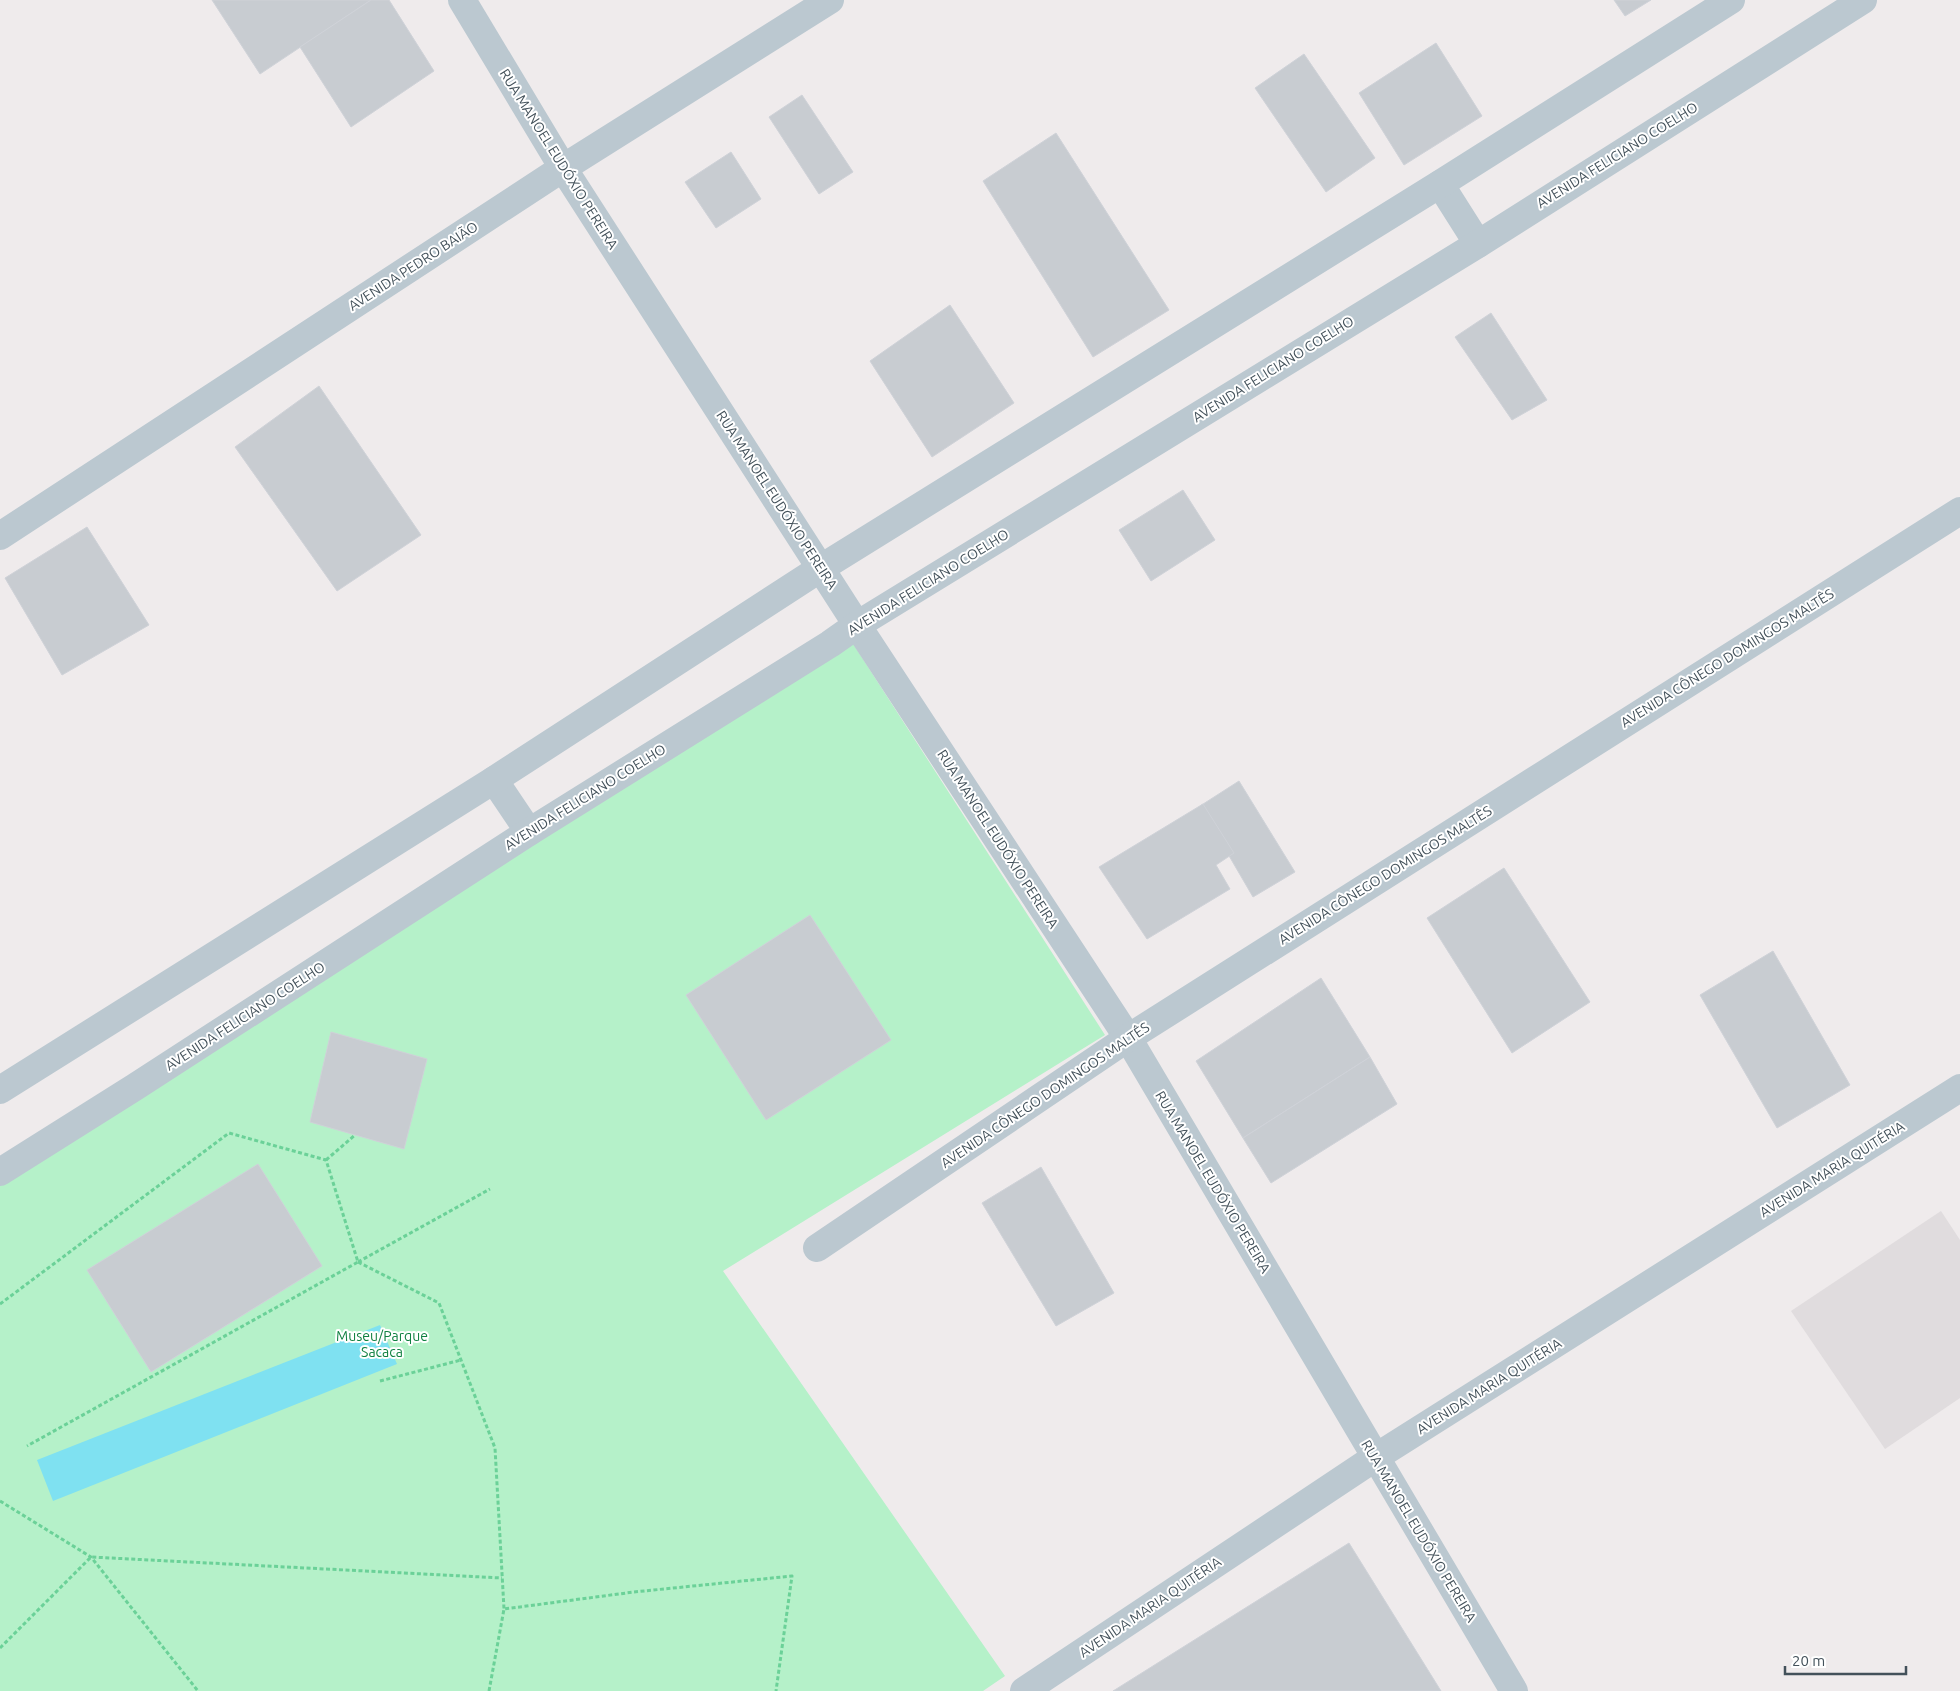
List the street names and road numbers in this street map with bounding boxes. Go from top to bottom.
street label: RUA MANOEL EUDÓXIO PEREIRA [497,65,622,252]
street label: AVENIDA FELICIANO COELHO [1534,99,1701,211]
street label: AVENIDA PEDRO BAIÃO [345,217,481,314]
street label: AVENIDA FELICIANO COELHO [1190,313,1357,425]
street label: RUA MANOEL EUDÓXIO PEREIRA [713,407,842,592]
street label: AVENIDA FELICIANO COELHO [845,526,1012,638]
street label: AVENIDA CÔNEGO DOMINGOS MALTÊS [1617,585,1836,731]
street label: AVENIDA FELICIANO COELHO [502,741,669,853]
street label: RUA MANOEL EUDÓXIO PEREIRA [934,746,1063,931]
street label: AVENIDA CÔNEGO DOMINGOS MALTÊS [1275,802,1494,948]
street label: AVENIDA FELICIANO COELHO [162,958,328,1074]
street label: AVENIDA CÔNEGO DOMINGOS MALTÊS [937,1018,1152,1171]
street label: RUA MANOEL EUDÓXIO PEREIRA [1152,1088,1275,1276]
street label: AVENIDA MARIA QUITÉRIA [1756,1117,1907,1220]
street label: AVENIDA MARIA QUITÉRIA [1413,1334,1564,1437]
street label: RUA MANOEL EUDÓXIO PEREIRA [1358,1437,1481,1625]
street label: AVENIDA MARIA QUITÉRIA [1075,1553,1224,1661]

